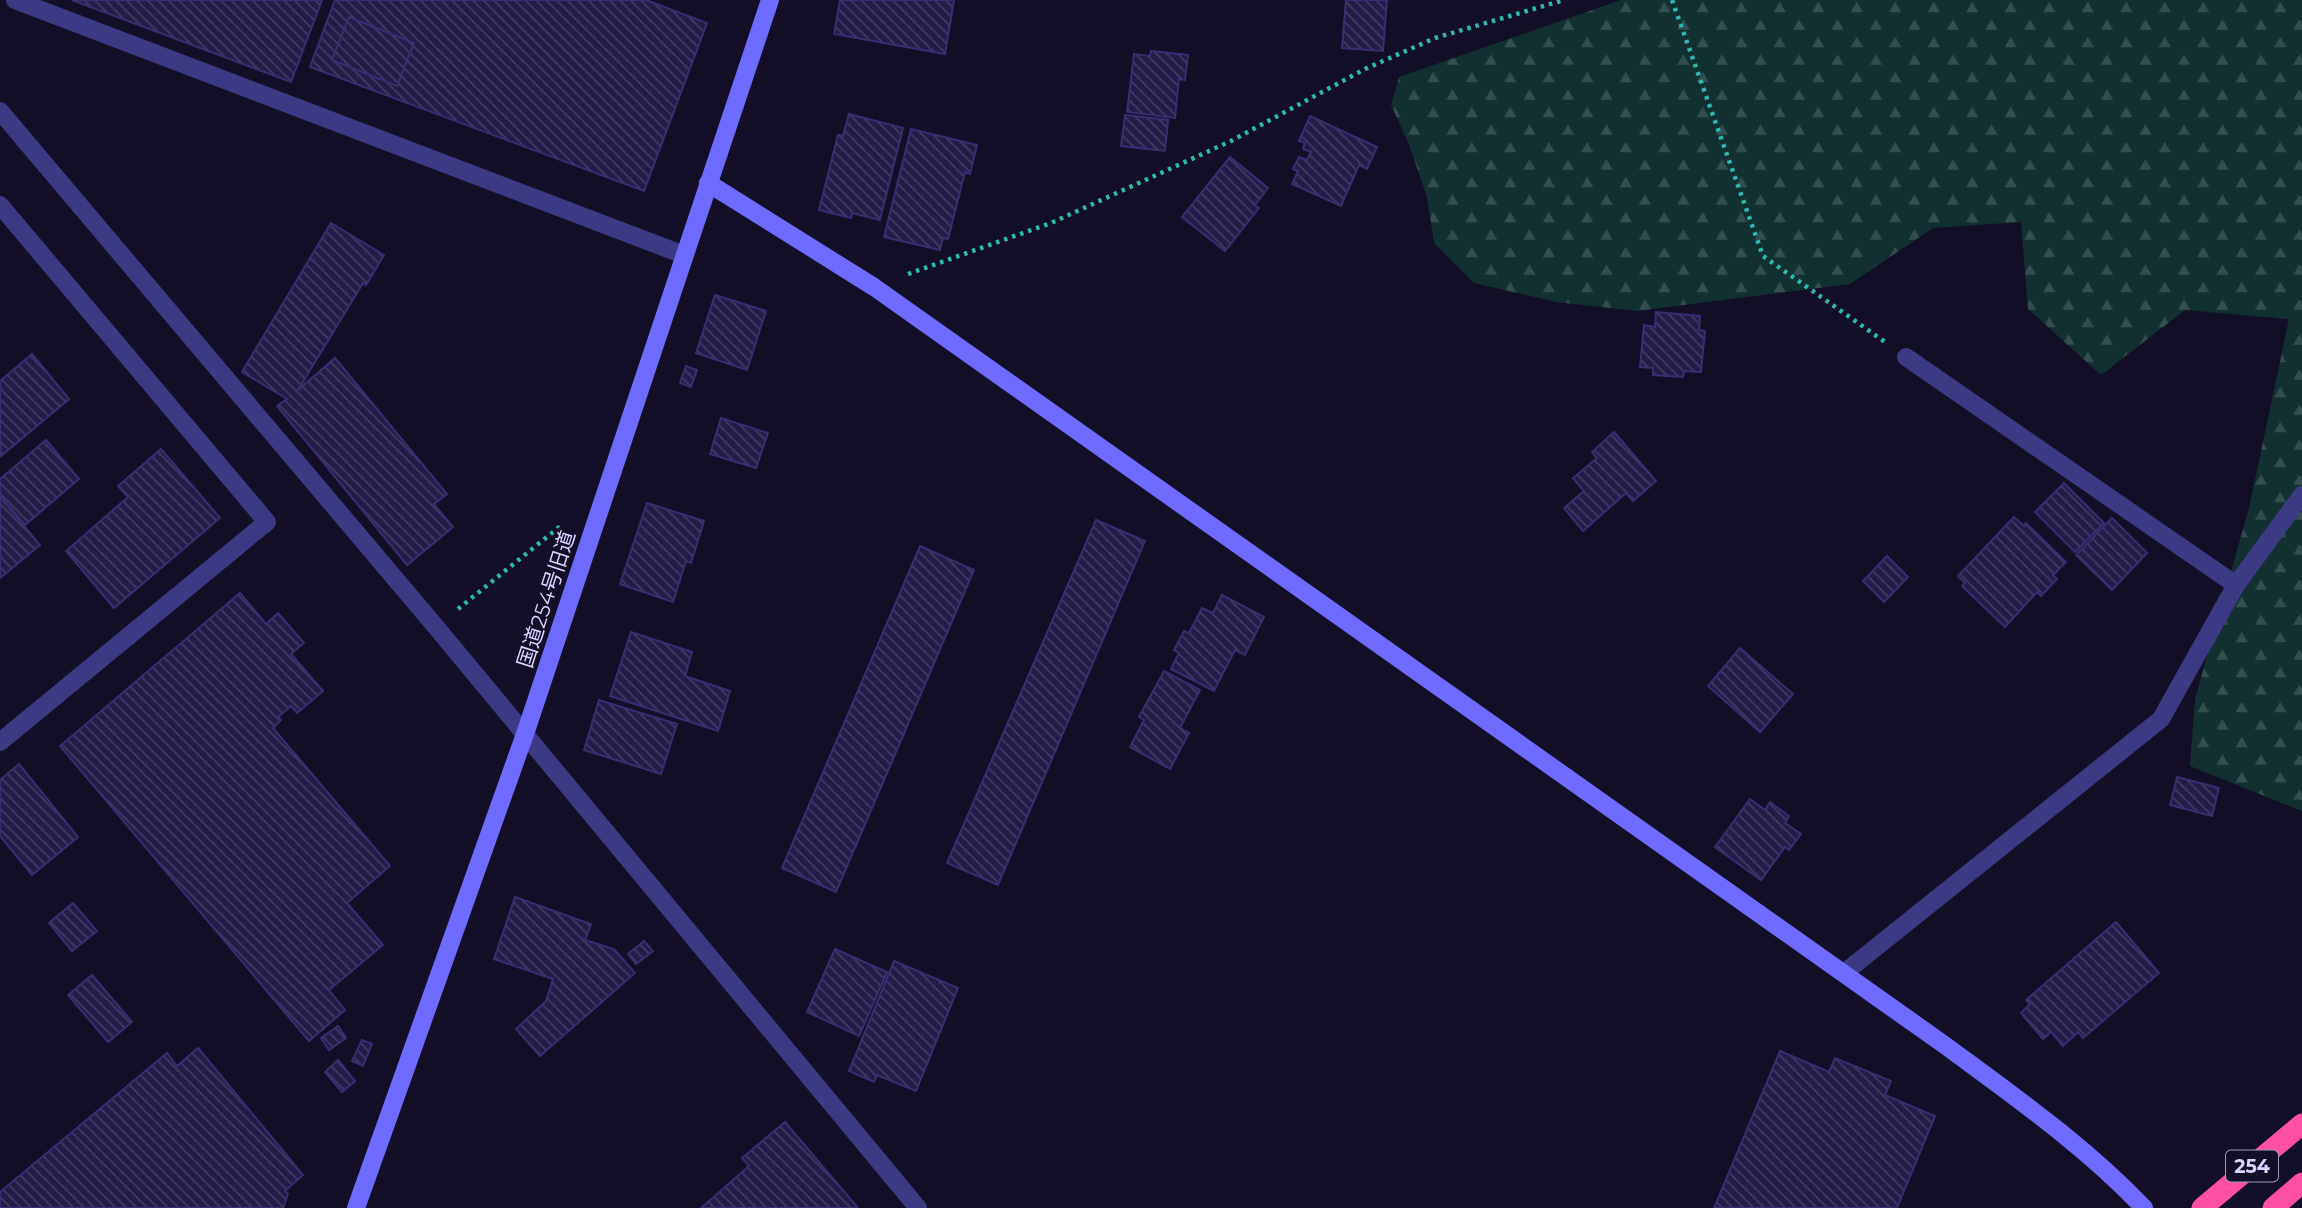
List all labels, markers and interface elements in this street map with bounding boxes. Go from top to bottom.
street label: 国道254号旧道 [512,527,580,671]
road number: 254 [2226,1150,2278,1182]

